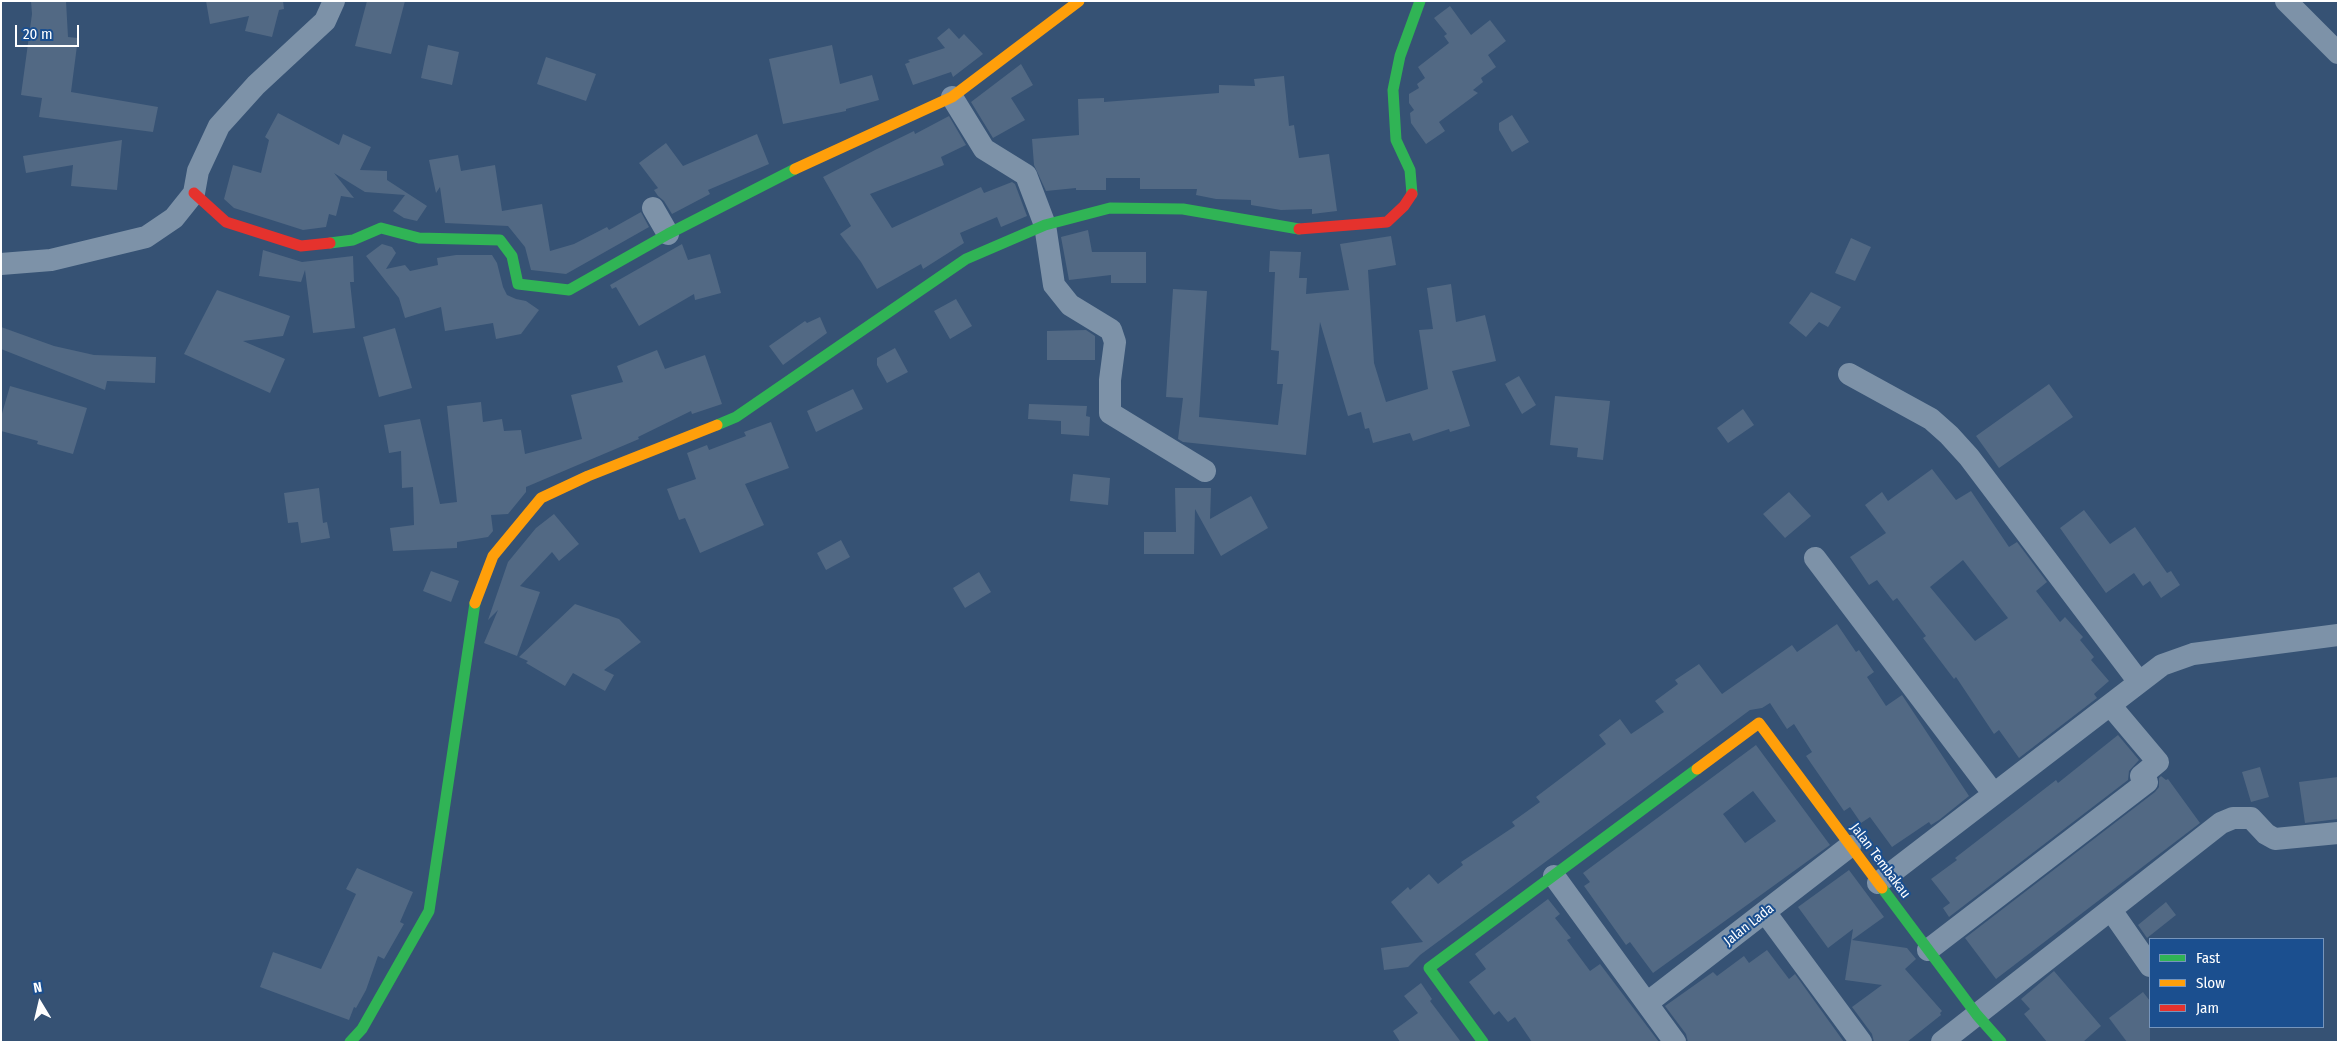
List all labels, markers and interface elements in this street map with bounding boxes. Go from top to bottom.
scale bar [18,15,81,47]
text: 20 m [23,25,53,43]
street label: Jalan Tembakau [1846,820,1914,902]
street label: Jalan Lada [1721,900,1777,950]
legend [2149,938,2324,1028]
text: Fast [2196,949,2220,967]
text: Slow [2196,974,2225,992]
north arrow [15,978,65,1028]
text: N [32,979,43,997]
text: Jam [2196,999,2219,1017]

